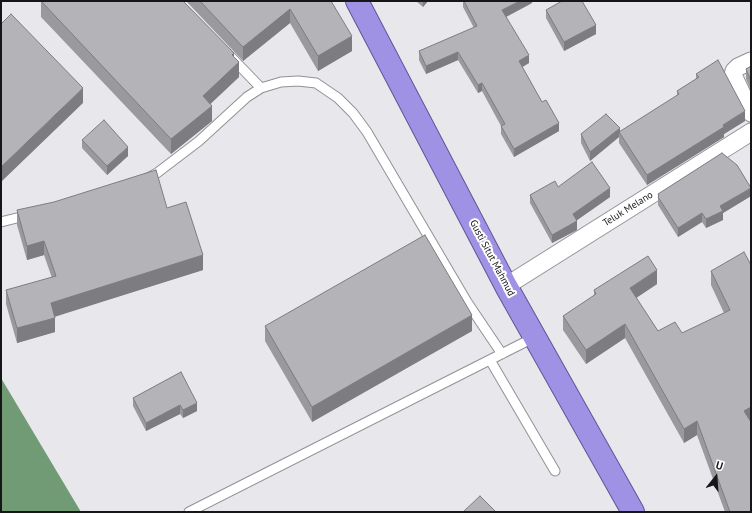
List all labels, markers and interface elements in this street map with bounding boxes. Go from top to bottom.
street label: Teluk Melano [601,189,655,229]
street label: Gusti Situt Mahmud [467,218,517,298]
north arrow [696,457,736,497]
text: U [714,458,725,473]

